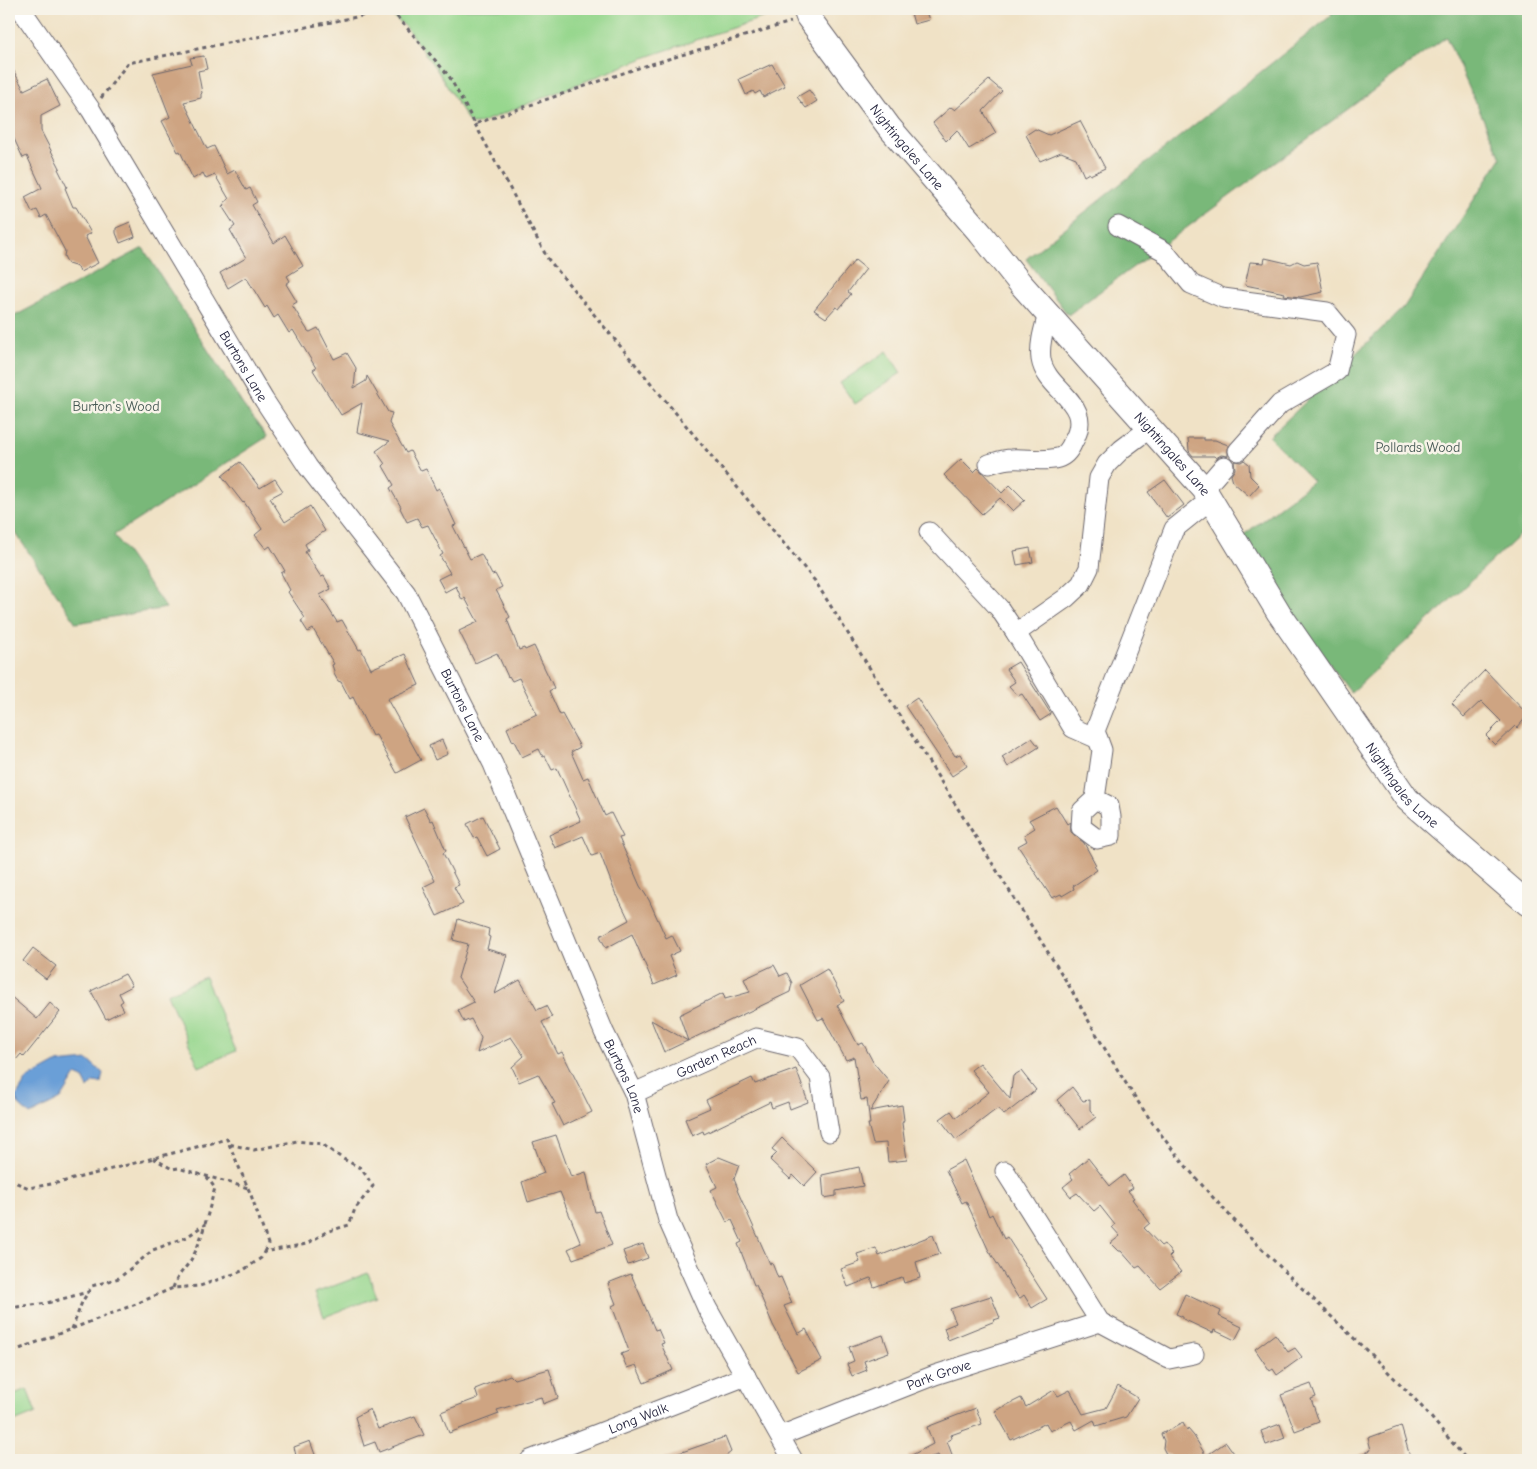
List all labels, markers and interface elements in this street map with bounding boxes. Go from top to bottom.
street label: Nightingales Lane [866,101,947,194]
street label: Burtons Lane [216,328,271,405]
park label: Burton's Wood [72,398,160,415]
street label: Nightingales Lane [1130,409,1214,499]
park label: Pollards Wood [1376,439,1460,456]
street label: Burtons Lane [437,666,488,744]
street label: Nightingales Lane [1362,739,1442,832]
street label: Garden Reach [674,1031,759,1082]
street label: Burtons Lane [600,1037,647,1115]
street label: Park Grove [904,1356,973,1394]
street label: Long Walk [606,1399,671,1438]

